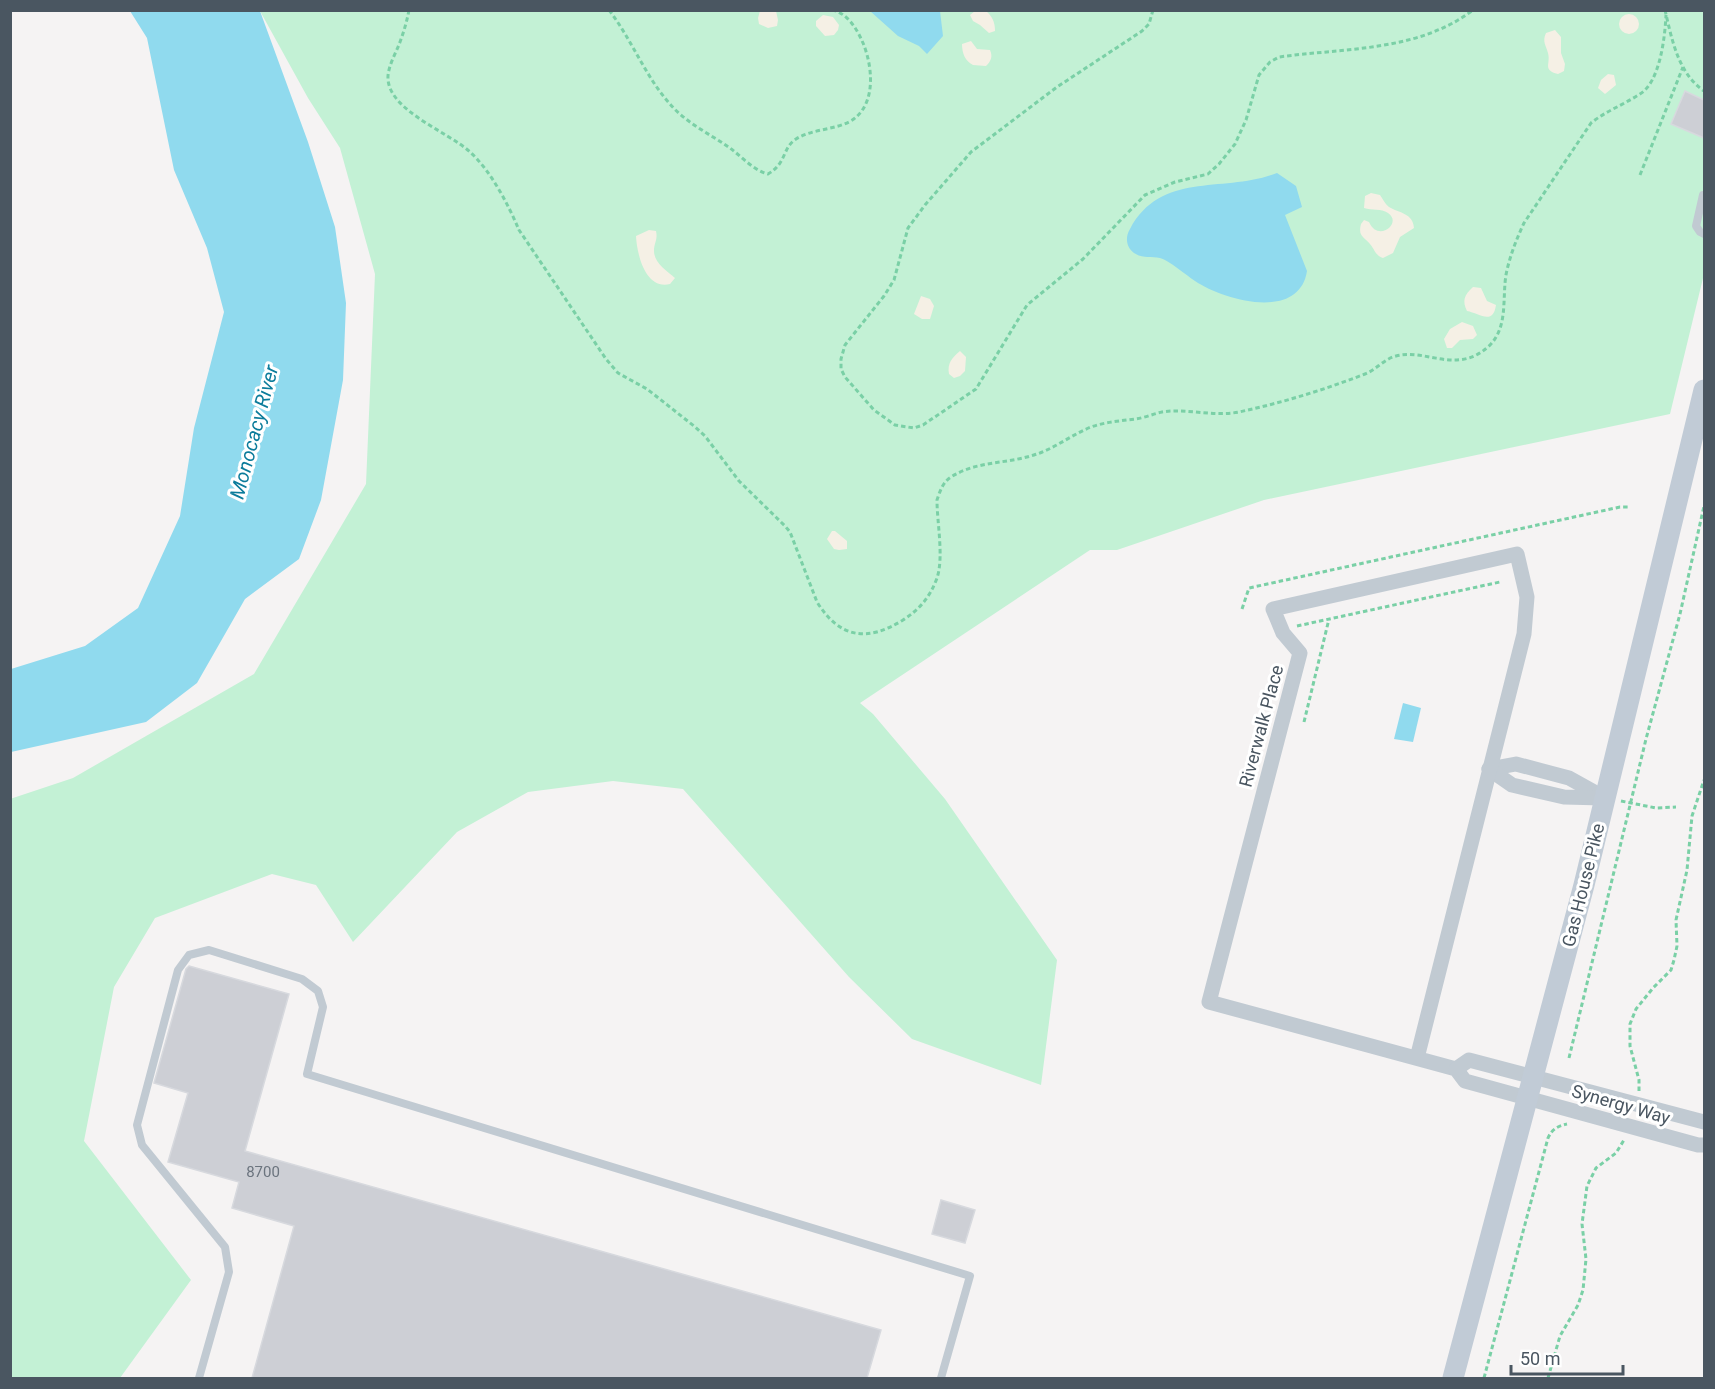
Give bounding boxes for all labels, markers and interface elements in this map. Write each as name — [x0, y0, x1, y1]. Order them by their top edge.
water label: Monocacy River — [225, 361, 284, 502]
street label: Riverwalk Place — [1235, 663, 1287, 789]
street label: Gas House Pike — [1558, 821, 1608, 949]
street label: Synergy Way — [1569, 1080, 1673, 1128]
house number: 8700 — [246, 1163, 280, 1181]
scale bar — [1511, 1338, 1624, 1376]
text: 50 m — [1520, 1348, 1560, 1369]

